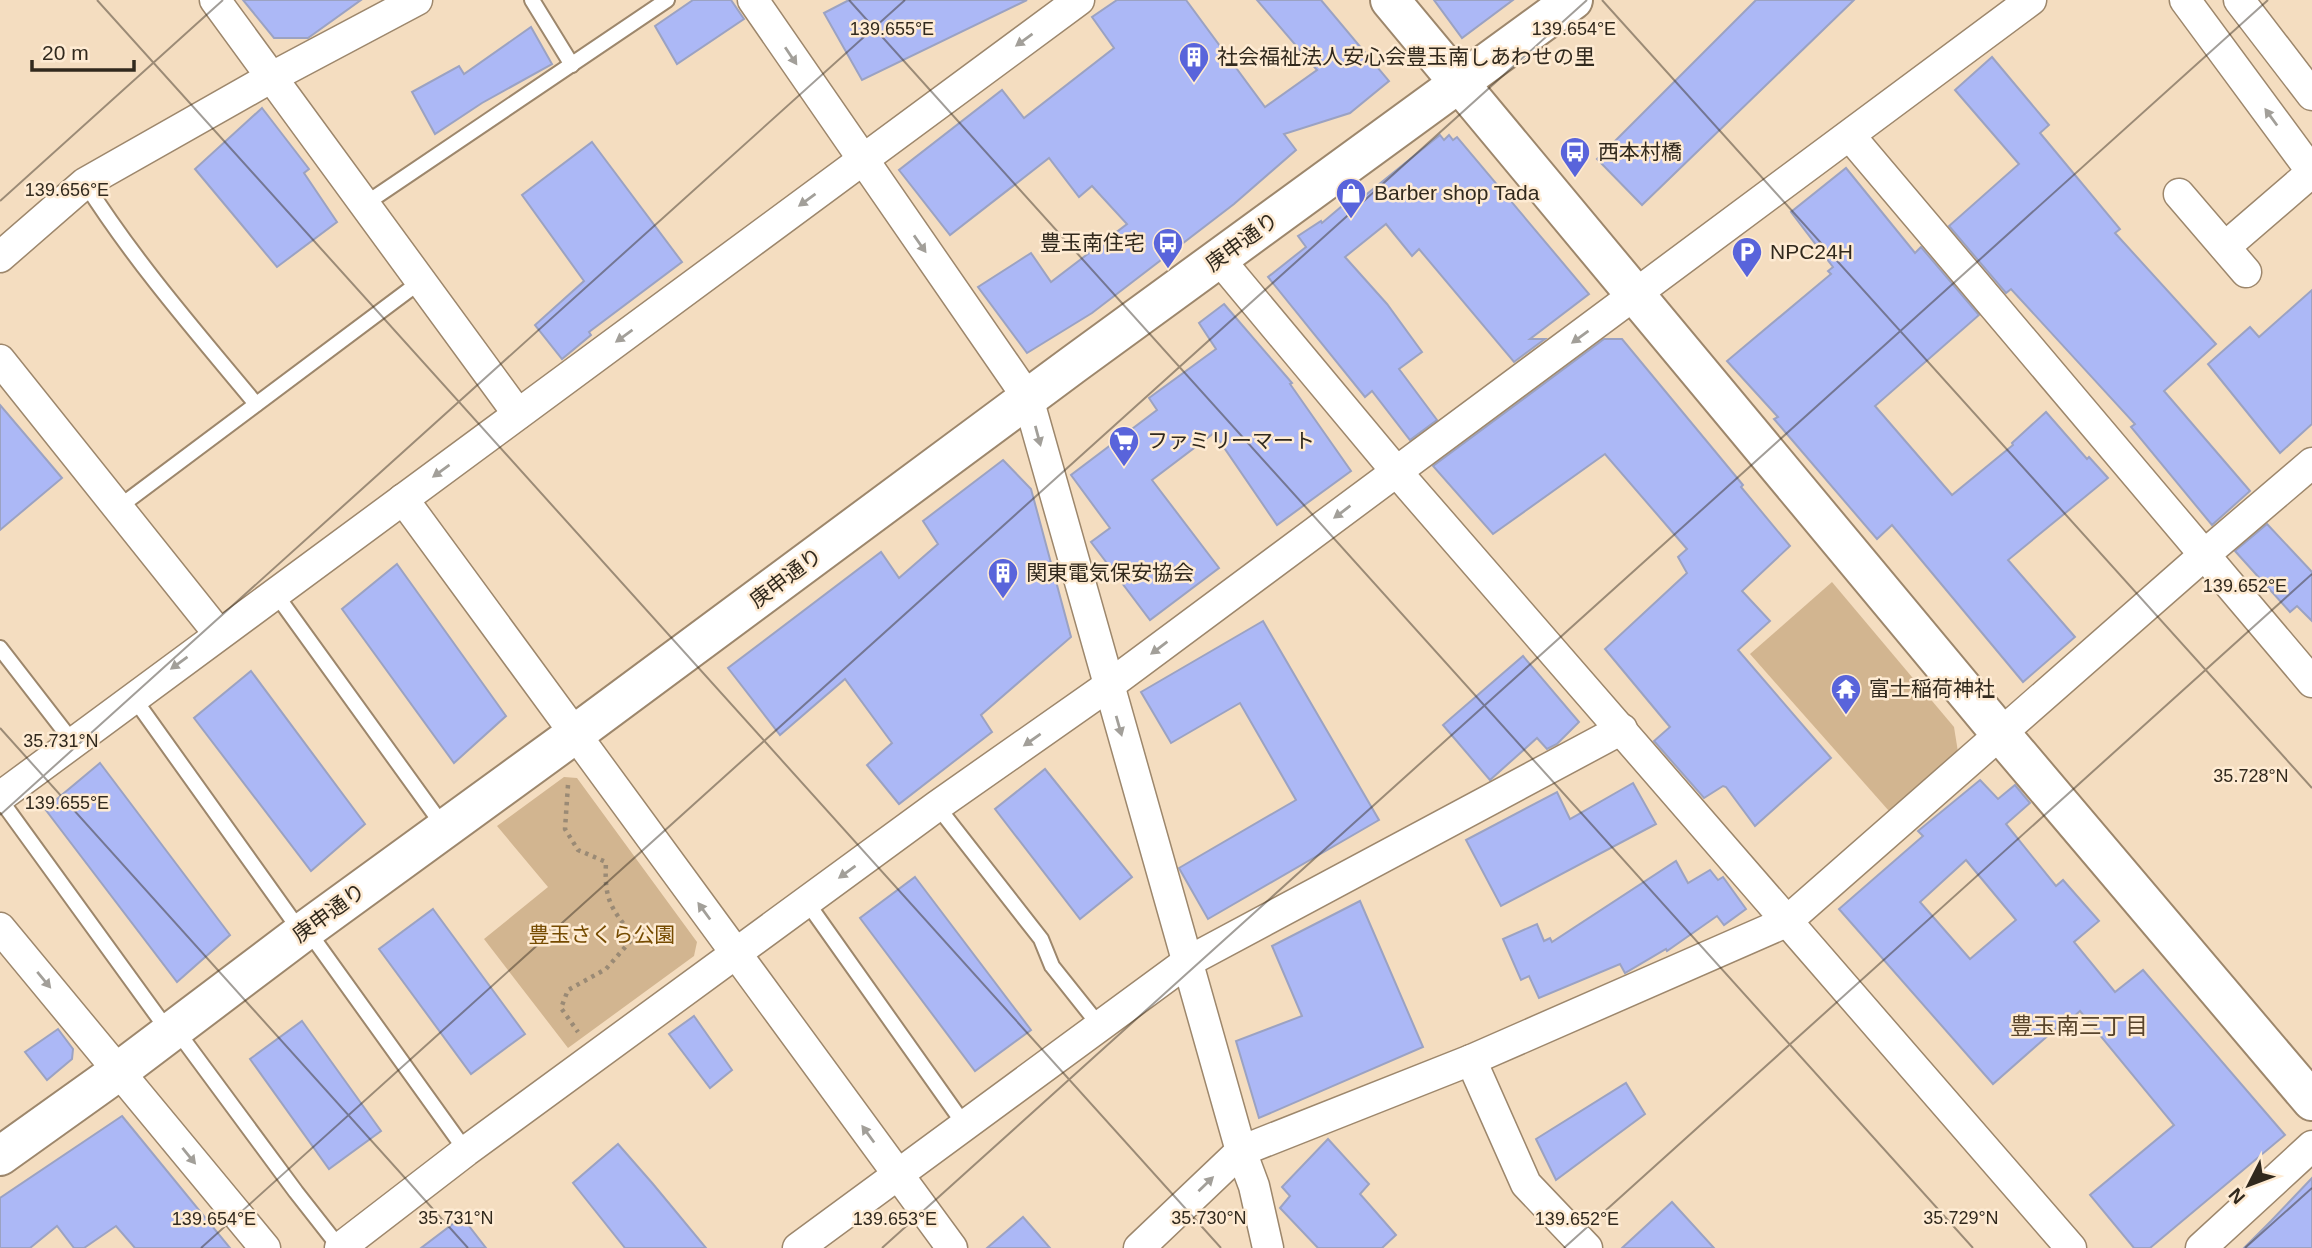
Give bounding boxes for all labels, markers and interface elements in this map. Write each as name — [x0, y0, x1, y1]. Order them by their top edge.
text: 139.655°E — [850, 19, 934, 39]
text: 139.654°E — [1532, 19, 1616, 39]
scale bar — [32, 28, 133, 72]
one-way arrow — [1015, 33, 1033, 47]
building icon: 社会福祉法人安心会豊玉南しあわせの里 — [1177, 40, 1211, 84]
text: 20 m — [42, 41, 89, 64]
place label: 社会福祉法人安心会豊玉南しあわせの里 — [1217, 45, 1595, 68]
one-way arrow — [784, 47, 797, 66]
one-way arrow — [2265, 108, 2279, 126]
bus stop icon: 西本村橋 — [1558, 135, 1592, 179]
place label: 西本村橋 — [1598, 140, 1682, 163]
shop icon: Barber shop Tada — [1334, 176, 1368, 220]
text: 139.656°E — [25, 180, 109, 200]
place label: Barber shop Tada — [1374, 181, 1540, 204]
one-way arrow — [798, 193, 816, 207]
street label: 庚申通り — [1201, 208, 1282, 276]
bus stop icon: 豊玉南住宅 — [1151, 226, 1185, 270]
place label: 豊玉南住宅 — [1040, 231, 1145, 254]
one-way arrow — [913, 235, 927, 253]
parking icon: NPC24H — [1730, 235, 1764, 279]
place label: NPC24H — [1770, 240, 1853, 263]
one-way arrow — [615, 328, 633, 342]
one-way arrow — [1571, 329, 1589, 343]
supermarket icon: ファミリーマート — [1107, 424, 1141, 468]
one-way arrow — [1034, 426, 1044, 447]
place label: ファミリーマート — [1147, 429, 1315, 452]
one-way arrow — [432, 464, 450, 478]
one-way arrow — [1333, 504, 1351, 519]
street label: 庚申通り — [745, 543, 826, 612]
building icon: 関東電気保安協会 — [986, 556, 1020, 600]
place label: 関東電気保安協会 — [1026, 561, 1194, 584]
text: 139.652°E — [2203, 576, 2287, 596]
one-way arrow — [1150, 641, 1168, 655]
one-way arrow — [170, 656, 188, 671]
temple icon: 富士稲荷神社 — [1829, 672, 1863, 716]
place label: 富士稲荷神社 — [1869, 677, 1995, 700]
one-way arrow — [1115, 716, 1125, 737]
text: 35.731°N — [23, 731, 99, 751]
one-way arrow — [1023, 733, 1041, 747]
text: 35.728°N — [2213, 766, 2289, 786]
text: 139.655°E — [25, 793, 109, 813]
one-way arrow — [838, 865, 856, 879]
street label: 庚申通り — [288, 879, 369, 947]
one-way arrow — [697, 902, 711, 920]
park label: 豊玉さくら公園 — [529, 923, 676, 946]
one-way arrow — [36, 972, 51, 989]
district label: 豊玉南三丁目 — [2010, 1013, 2148, 1039]
one-way arrow — [861, 1125, 875, 1143]
one-way arrow — [181, 1147, 196, 1164]
north arrow — [2214, 1150, 2284, 1220]
one-way arrow — [1197, 1176, 1214, 1192]
text: N — [2224, 1184, 2249, 1208]
text: 35.731°N — [418, 1208, 494, 1228]
text: 35.730°N — [1171, 1208, 1247, 1228]
text: 35.729°N — [1923, 1208, 1999, 1228]
text: 139.654°E — [172, 1209, 256, 1229]
text: 139.653°E — [853, 1209, 937, 1229]
text: 139.652°E — [1535, 1209, 1619, 1229]

